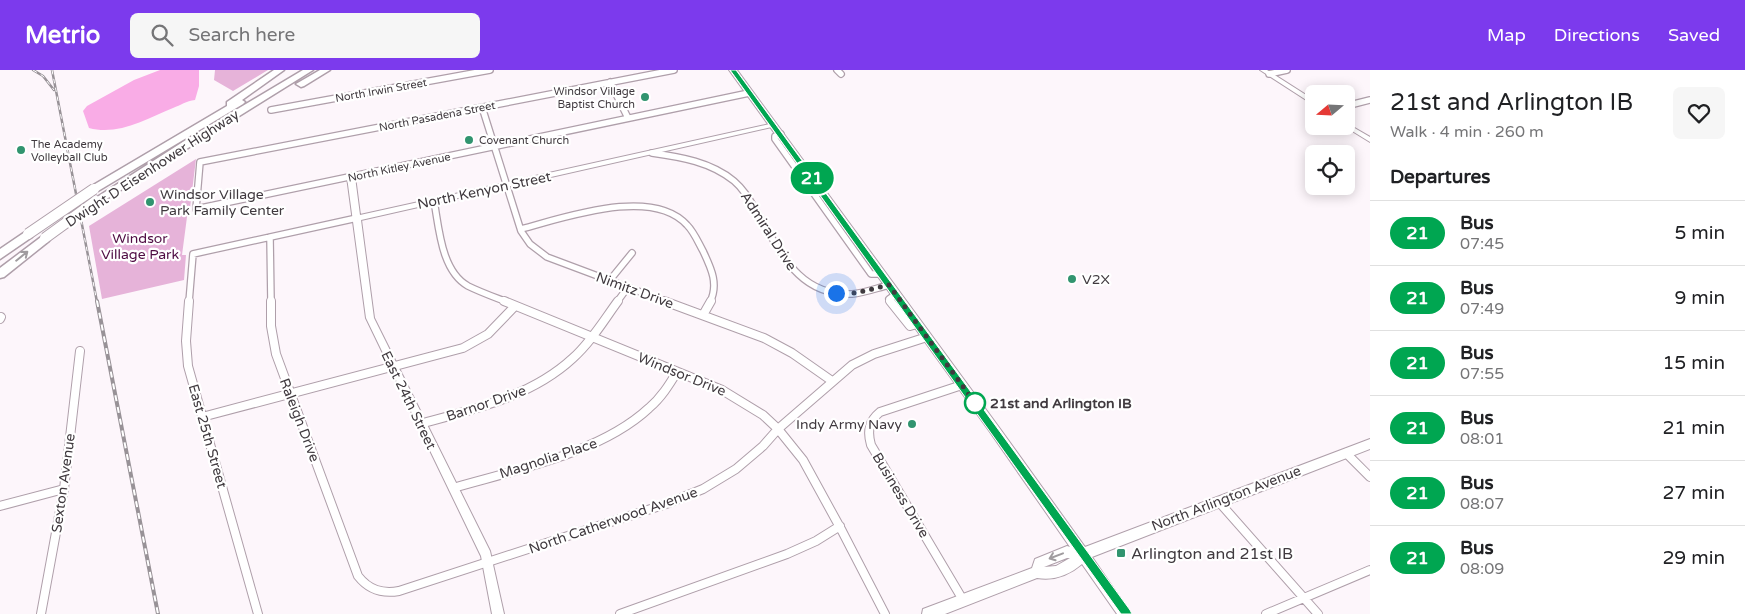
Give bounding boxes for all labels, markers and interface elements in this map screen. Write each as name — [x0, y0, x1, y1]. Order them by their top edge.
search box — [130, 13, 480, 58]
text: Metrio — [25, 21, 100, 50]
icon: search — [148, 21, 176, 49]
text: Search here — [188, 24, 295, 46]
text: Map — [1487, 24, 1526, 46]
text: Directions — [1554, 24, 1640, 46]
text: Saved — [1668, 24, 1720, 46]
street label: North Irwin Street — [334, 76, 428, 105]
place label: Windsor Village Baptist Church — [553, 85, 635, 111]
north arrow — [1305, 85, 1355, 135]
map controls — [1305, 85, 1355, 195]
button: heart — [1673, 87, 1725, 139]
text: 21st and Arlington IB — [1390, 88, 1633, 117]
marker: Windsor Village Baptist Church — [639, 91, 651, 103]
street label: North Pasadena Street — [378, 99, 496, 134]
street label: Dwight D Eisenhower Highway — [62, 106, 243, 231]
text: Walk · 4 min · 260 m — [1390, 122, 1544, 142]
marker: Covenant Church — [463, 134, 475, 146]
place label: Covenant Church — [479, 134, 569, 147]
place label: The Academy Volleyball Club — [31, 138, 108, 164]
marker: The Academy Volleyball Club — [15, 144, 27, 156]
button: locate — [1305, 145, 1355, 195]
street label: North Kitley Avenue — [347, 150, 452, 185]
line badge: 21 — [790, 162, 834, 194]
text: Departures — [1390, 166, 1490, 188]
text: 21 — [801, 167, 823, 189]
street label: North Kenyon Street — [416, 168, 553, 213]
place label: Windsor Village Park Family Center — [160, 186, 285, 219]
street label: Admiral Drive — [737, 189, 800, 274]
marker: Windsor Village Park Family Center — [144, 196, 156, 208]
text: Bus — [1460, 212, 1494, 234]
text: 21 — [1406, 222, 1429, 244]
text: 5 min — [1674, 222, 1725, 244]
park label: Windsor Village Park — [101, 230, 179, 263]
text: 07:45 — [1460, 234, 1504, 254]
one-way arrow — [15, 250, 28, 261]
street label: Nimitz Drive — [594, 269, 676, 312]
place label: V2X — [1082, 271, 1110, 288]
marker: V2X — [1066, 273, 1078, 285]
text: Bus — [1460, 277, 1494, 299]
your location — [824, 281, 849, 306]
text: 21 — [1406, 287, 1429, 309]
text: 9 min — [1674, 287, 1725, 309]
text: 07:49 — [1460, 299, 1504, 319]
text: Bus — [1460, 342, 1494, 364]
street label: East 24th Street — [377, 348, 440, 453]
street label: Windsor Drive — [635, 349, 728, 400]
text: 21 — [1406, 352, 1429, 374]
text: 15 min — [1662, 352, 1725, 374]
text: 07:55 — [1460, 364, 1504, 384]
street label: Raleigh Drive — [276, 376, 323, 464]
street label: East 25th Street — [185, 382, 231, 491]
street label: Barnor Drive — [444, 382, 528, 425]
marker: 21st and Arlington IB — [964, 392, 986, 414]
place label: 21st and Arlington IB — [990, 395, 1132, 412]
text: Bus — [1460, 407, 1494, 429]
place label: Indy Army Navy — [796, 416, 902, 433]
text: 21 — [1406, 417, 1429, 439]
text: 21 min — [1662, 417, 1725, 439]
marker: Indy Army Navy — [906, 418, 918, 430]
text: 08:01 — [1460, 429, 1504, 449]
street label: Sexton Avenue — [48, 432, 79, 534]
street label: Magnolia Place — [497, 435, 599, 482]
street label: Business Drive — [868, 450, 933, 541]
street label: North Arlington Avenue — [1149, 462, 1303, 535]
text: Bus — [1460, 472, 1494, 494]
text: 21 — [1406, 482, 1429, 504]
text: 27 min — [1662, 482, 1725, 504]
street label: North Catherwood Avenue — [526, 483, 700, 557]
text: 08:07 — [1460, 494, 1504, 514]
text: Bus — [1460, 537, 1494, 559]
place label: Arlington and 21st IB — [1131, 544, 1293, 564]
marker: Arlington and 21st IB — [1115, 547, 1127, 559]
text: 21 — [1406, 547, 1429, 569]
text: 29 min — [1662, 547, 1725, 569]
one-way arrow — [1049, 552, 1065, 561]
text: 08:09 — [1460, 559, 1504, 579]

